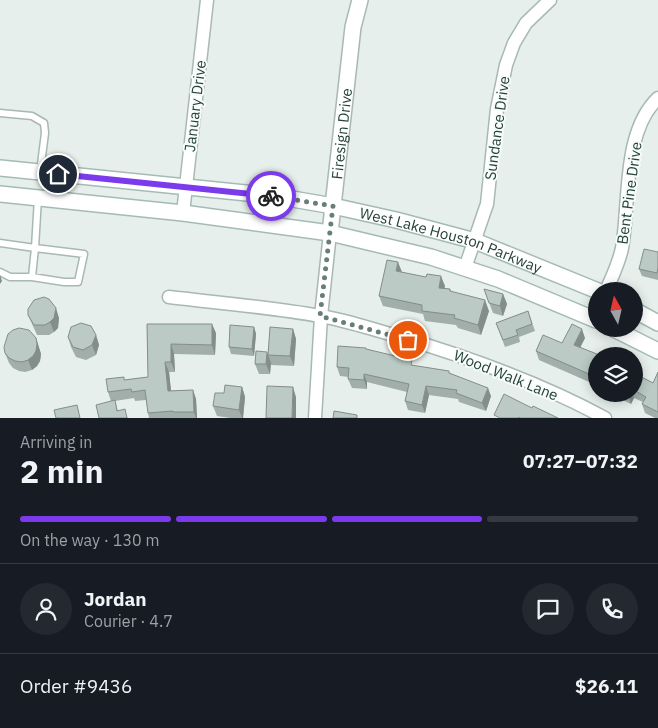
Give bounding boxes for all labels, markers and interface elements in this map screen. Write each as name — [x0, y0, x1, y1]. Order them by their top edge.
street label: January Drive — [180, 59, 210, 153]
street label: Sundance Drive — [480, 75, 514, 181]
street label: Firesign Drive — [327, 87, 356, 180]
street label: Bent Pine Drive — [612, 141, 646, 245]
pin — [37, 153, 79, 195]
icon: home — [44, 160, 72, 188]
courier — [246, 171, 296, 221]
icon: bike — [257, 182, 285, 210]
street label: West Lake Houston Parkway — [358, 203, 545, 277]
north arrow — [588, 282, 642, 338]
map controls — [588, 282, 643, 402]
pin — [387, 319, 429, 361]
icon: bag — [394, 326, 422, 354]
street label: Wood Walk Lane — [451, 345, 561, 405]
button: layers — [588, 347, 643, 402]
text: Arriving in — [20, 432, 92, 452]
text: 07:27–07:32 — [523, 449, 638, 473]
text: 2 min — [20, 450, 104, 492]
text: On the way · 130 m — [20, 530, 159, 550]
button: person — [20, 583, 72, 635]
button: chat — [522, 583, 574, 635]
button: phone — [586, 583, 638, 635]
text: Jordan — [84, 587, 147, 611]
text: Courier · 4.7 — [84, 611, 173, 631]
text: Order #9436 — [20, 674, 132, 698]
text: $26.11 — [575, 674, 638, 698]

